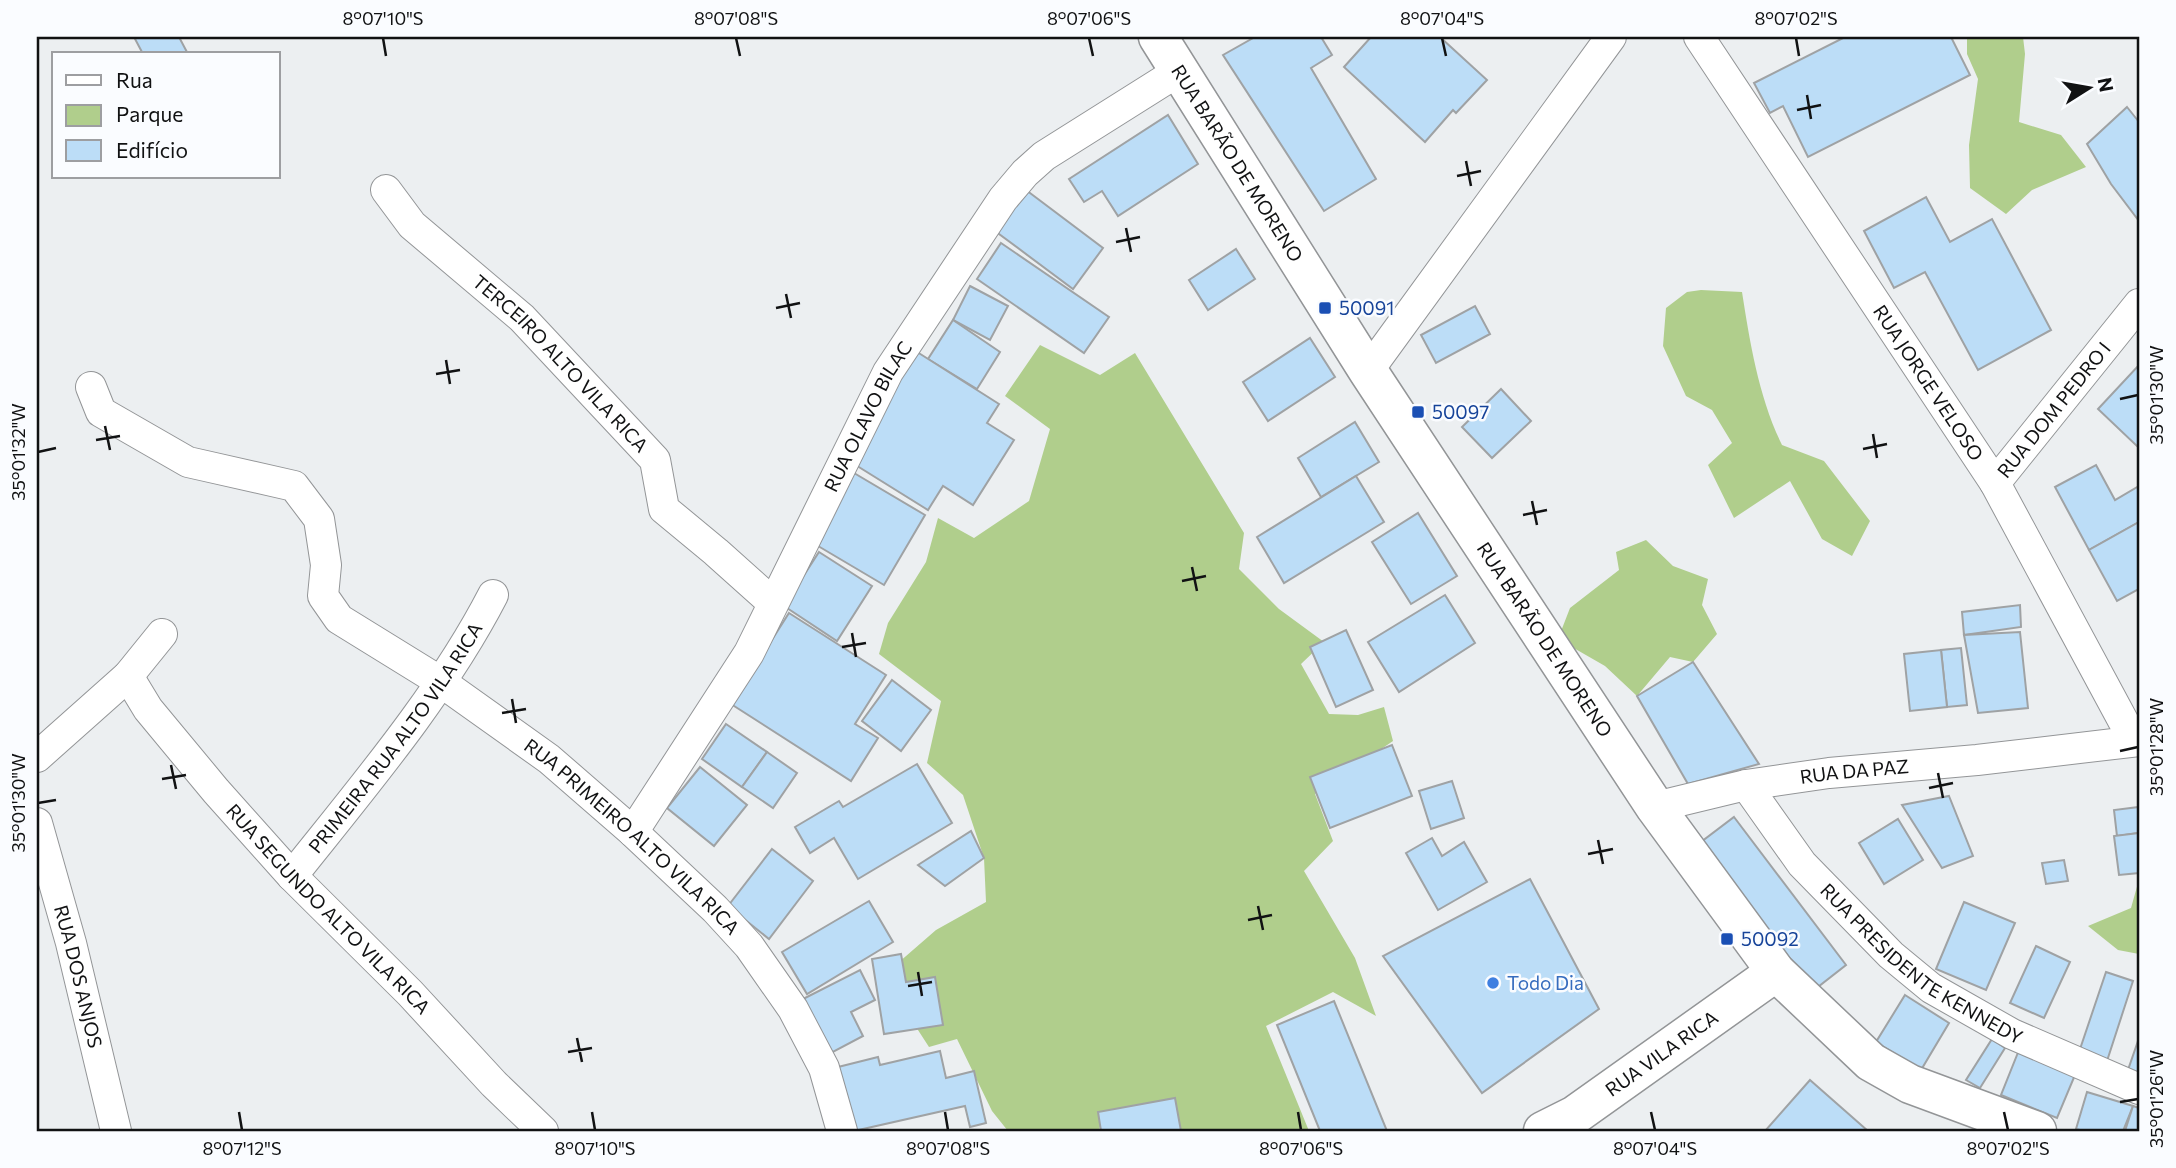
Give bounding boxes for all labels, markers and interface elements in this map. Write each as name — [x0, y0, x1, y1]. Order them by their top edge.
text: 8°07'10"S — [343, 7, 423, 29]
text: 8°07'08"S — [694, 7, 778, 29]
text: 8°07'06"S — [1047, 7, 1131, 29]
text: 8°07'04"S — [1400, 7, 1484, 29]
text: 8°07'02"S — [1754, 7, 1838, 29]
legend — [52, 52, 280, 178]
north arrow — [2054, 52, 2124, 122]
street label: RUA BARÃO DE MORENO — [1167, 60, 1308, 266]
text: Rua — [116, 67, 153, 92]
text: N — [2094, 75, 2119, 94]
text: Parque — [116, 101, 183, 126]
text: Edifício — [116, 137, 188, 162]
street label: TERCEIRO ALTO VILA RICA — [468, 270, 653, 457]
place label: 50091 — [1339, 296, 1394, 319]
marker: 50091 — [1317, 300, 1333, 316]
street label: RUA JORGE VELOSO — [1869, 300, 1989, 465]
street label: RUA OLAVO BILAC — [819, 337, 916, 495]
street label: RUA DOM PEDRO I — [1992, 337, 2115, 482]
text: 35°01'30"W — [2145, 345, 2167, 445]
place label: 50097 — [1432, 400, 1489, 423]
text: 35°01'32"W — [7, 403, 29, 501]
marker: 50097 — [1410, 404, 1426, 420]
street label: RUA BARÃO DE MORENO — [1473, 538, 1618, 741]
street label: PRIMEIRA RUA ALTO VILA RICA — [303, 618, 487, 857]
text: 35°01'28"W — [2145, 698, 2167, 796]
street label: RUA PRIMEIRO ALTO VILA RICA — [520, 733, 745, 939]
text: 35°01'30"W — [7, 753, 29, 853]
street label: RUA DA PAZ — [1798, 754, 1910, 788]
street label: RUA SEGUNDO ALTO VILA RICA — [222, 799, 435, 1018]
street label: RUA PRESIDENTE KENNEDY — [1816, 878, 2026, 1048]
street label: RUA DOS ANJOS — [50, 902, 108, 1050]
place label: 50092 — [1741, 927, 1799, 950]
marker: 50092 — [1719, 931, 1735, 947]
place label: Todo Dia — [1507, 971, 1584, 994]
marker: Todo Dia — [1485, 975, 1501, 991]
street label: RUA VILA RICA — [1601, 1005, 1722, 1101]
text: 35°01'26"W — [2145, 1050, 2167, 1148]
text: 8°07'12"S — [202, 1137, 282, 1159]
text: 8°07'10"S — [555, 1137, 635, 1159]
text: 8°07'08"S — [906, 1137, 990, 1159]
text: 8°07'06"S — [1259, 1137, 1343, 1159]
text: 8°07'04"S — [1613, 1137, 1697, 1159]
text: 8°07'02"S — [1966, 1137, 2050, 1159]

